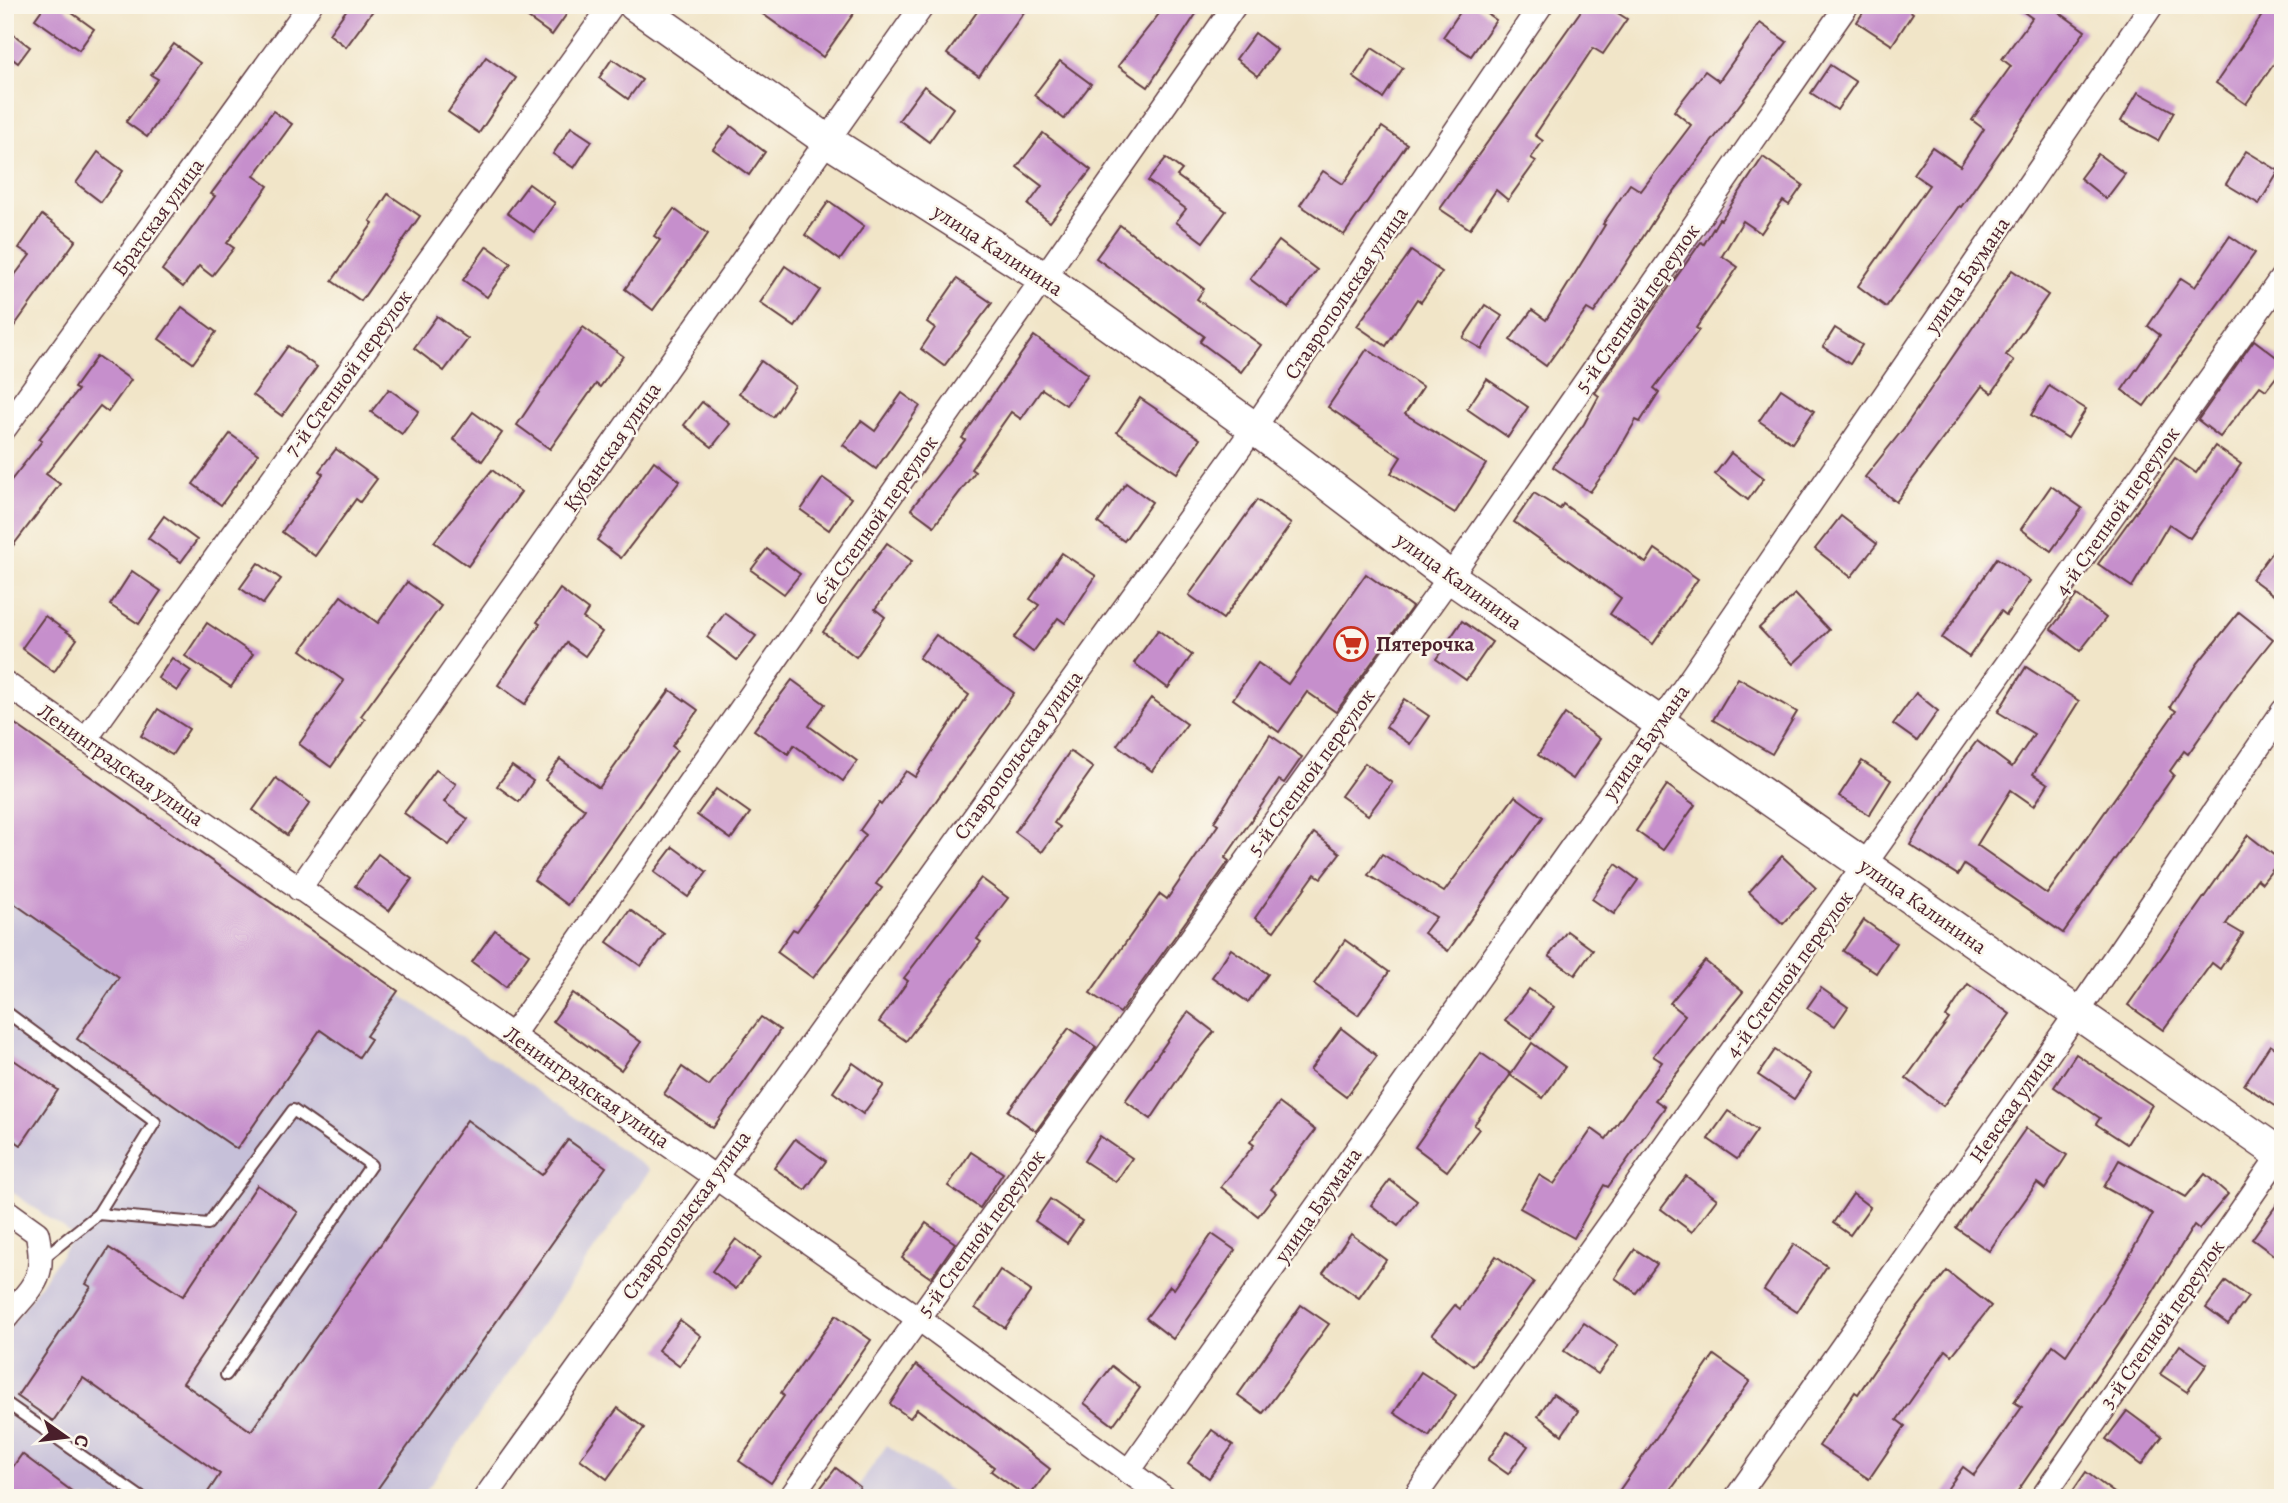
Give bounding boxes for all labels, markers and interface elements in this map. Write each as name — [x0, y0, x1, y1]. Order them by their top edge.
street label: Братская улица — [106, 152, 211, 282]
street label: улица Калинина — [927, 197, 1069, 303]
street label: Ставропольская улица — [1278, 201, 1415, 385]
street label: улица Баумана — [1917, 211, 2016, 340]
street label: 5-й Степной переулок — [1568, 218, 1706, 398]
street label: 7-й Степной переулок — [278, 284, 418, 462]
street label: Кубанская улица — [557, 376, 667, 517]
street label: 4-й Степной переулок — [2048, 421, 2186, 601]
street label: 6-й Степной переулок — [806, 430, 944, 610]
street label: улица Калинина — [1389, 525, 1528, 637]
supermarket icon: Пятерочка — [1332, 625, 1370, 663]
place label: Пятерочка — [1376, 630, 1475, 658]
street label: Ставропольская улица — [947, 664, 1089, 845]
street label: улица Баумана — [1595, 679, 1696, 806]
street label: 5-й Степной переулок — [1241, 683, 1381, 861]
street label: Ленинградская улица — [32, 697, 210, 833]
street label: улица Калинина — [1853, 851, 1993, 961]
street label: 4-й Степной переулок — [1719, 884, 1859, 1063]
street label: Ленинградская улица — [498, 1019, 676, 1155]
street label: Невская улица — [1963, 1044, 2062, 1168]
street label: Ставропольская улица — [615, 1124, 757, 1305]
street label: улица Баумана — [1267, 1142, 1368, 1269]
street label: 5-й Степной переулок — [911, 1144, 1051, 1322]
street label: 3-й Степной переулок — [2093, 1234, 2231, 1414]
north arrow — [32, 1402, 102, 1472]
text: С — [67, 1432, 96, 1450]

